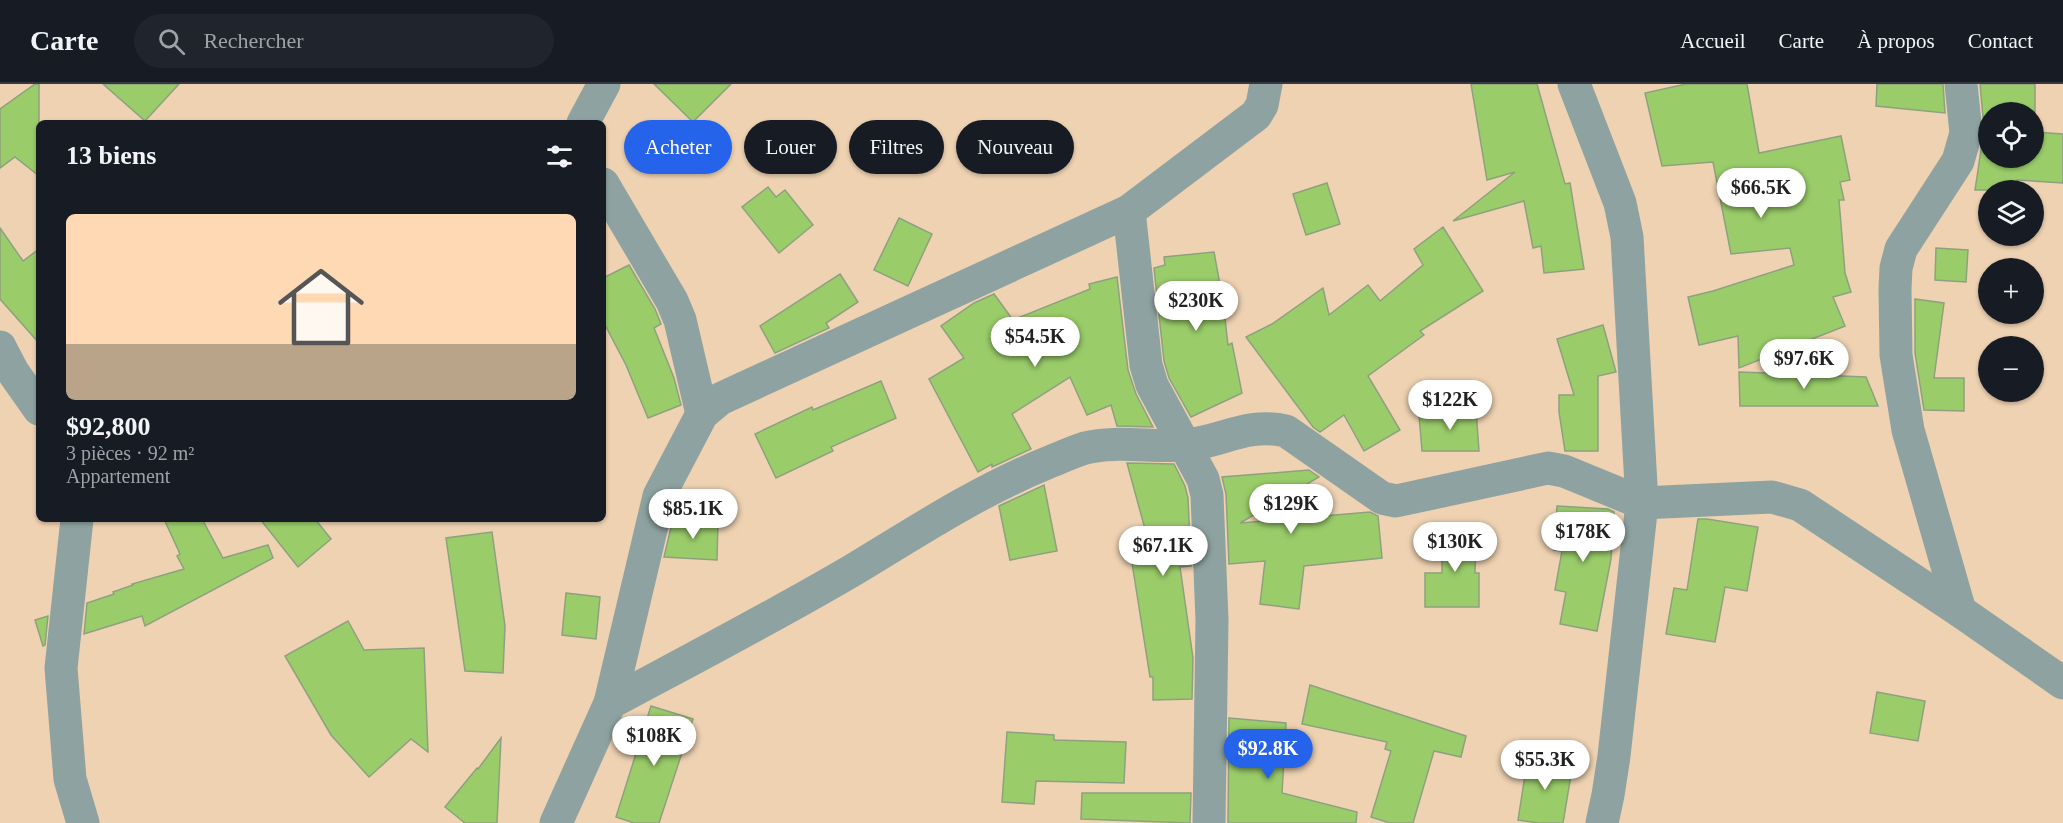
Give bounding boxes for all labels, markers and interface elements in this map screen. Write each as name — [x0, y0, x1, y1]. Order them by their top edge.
search box — [134, 14, 554, 68]
text: Carte — [30, 25, 98, 56]
icon: search — [155, 25, 188, 58]
text: Rechercher — [203, 28, 304, 53]
text: Accueil — [1680, 29, 1746, 53]
text: Carte — [1779, 29, 1824, 53]
text: À propos — [1857, 29, 1935, 53]
text: Contact — [1968, 29, 2033, 53]
map controls — [1978, 102, 2044, 402]
button: locate — [1978, 102, 2044, 168]
chip: Acheter — [624, 120, 732, 174]
chip: Louer — [744, 120, 837, 174]
chip: Filtres — [849, 120, 944, 174]
chip: Nouveau — [956, 120, 1074, 174]
icon: filters — [543, 140, 576, 173]
text: 13 biens — [66, 141, 156, 170]
pin: $66.5K — [1712, 168, 1810, 219]
text: $66.5K — [1731, 176, 1791, 198]
button: layers — [1978, 180, 2044, 246]
icon: home — [267, 253, 375, 361]
button: + — [1978, 258, 2044, 324]
pin: $230K — [1154, 281, 1238, 332]
text: $230K — [1168, 289, 1224, 311]
pin: $54.5K — [986, 317, 1084, 368]
text: $54.5K — [1005, 325, 1065, 347]
button: − — [1978, 336, 2044, 402]
pin: $97.6K — [1755, 339, 1853, 390]
text: $97.6K — [1774, 347, 1834, 369]
pin: $122K — [1408, 380, 1492, 431]
text: $122K — [1422, 388, 1478, 410]
text: $92,800 — [66, 412, 151, 441]
text: 3 pièces · 92 m² — [66, 442, 194, 464]
text: Appartement — [66, 465, 170, 487]
pin: $129K — [1249, 484, 1333, 535]
pin: $85.1K — [644, 489, 742, 540]
text: $129K — [1263, 492, 1319, 514]
text: $85.1K — [663, 497, 723, 519]
pin: $178K — [1541, 512, 1625, 563]
text: $178K — [1555, 520, 1611, 542]
pin: $130K — [1413, 522, 1497, 573]
pin: $67.1K — [1114, 526, 1212, 577]
text: $130K — [1427, 530, 1483, 552]
text: $67.1K — [1133, 534, 1193, 556]
pin: $108K — [612, 716, 696, 767]
text: $108K — [626, 724, 682, 746]
pin: $92.8K — [1219, 729, 1317, 780]
text: $92.8K — [1238, 737, 1298, 759]
pin: $55.3K — [1496, 740, 1594, 791]
text: $55.3K — [1515, 748, 1575, 770]

